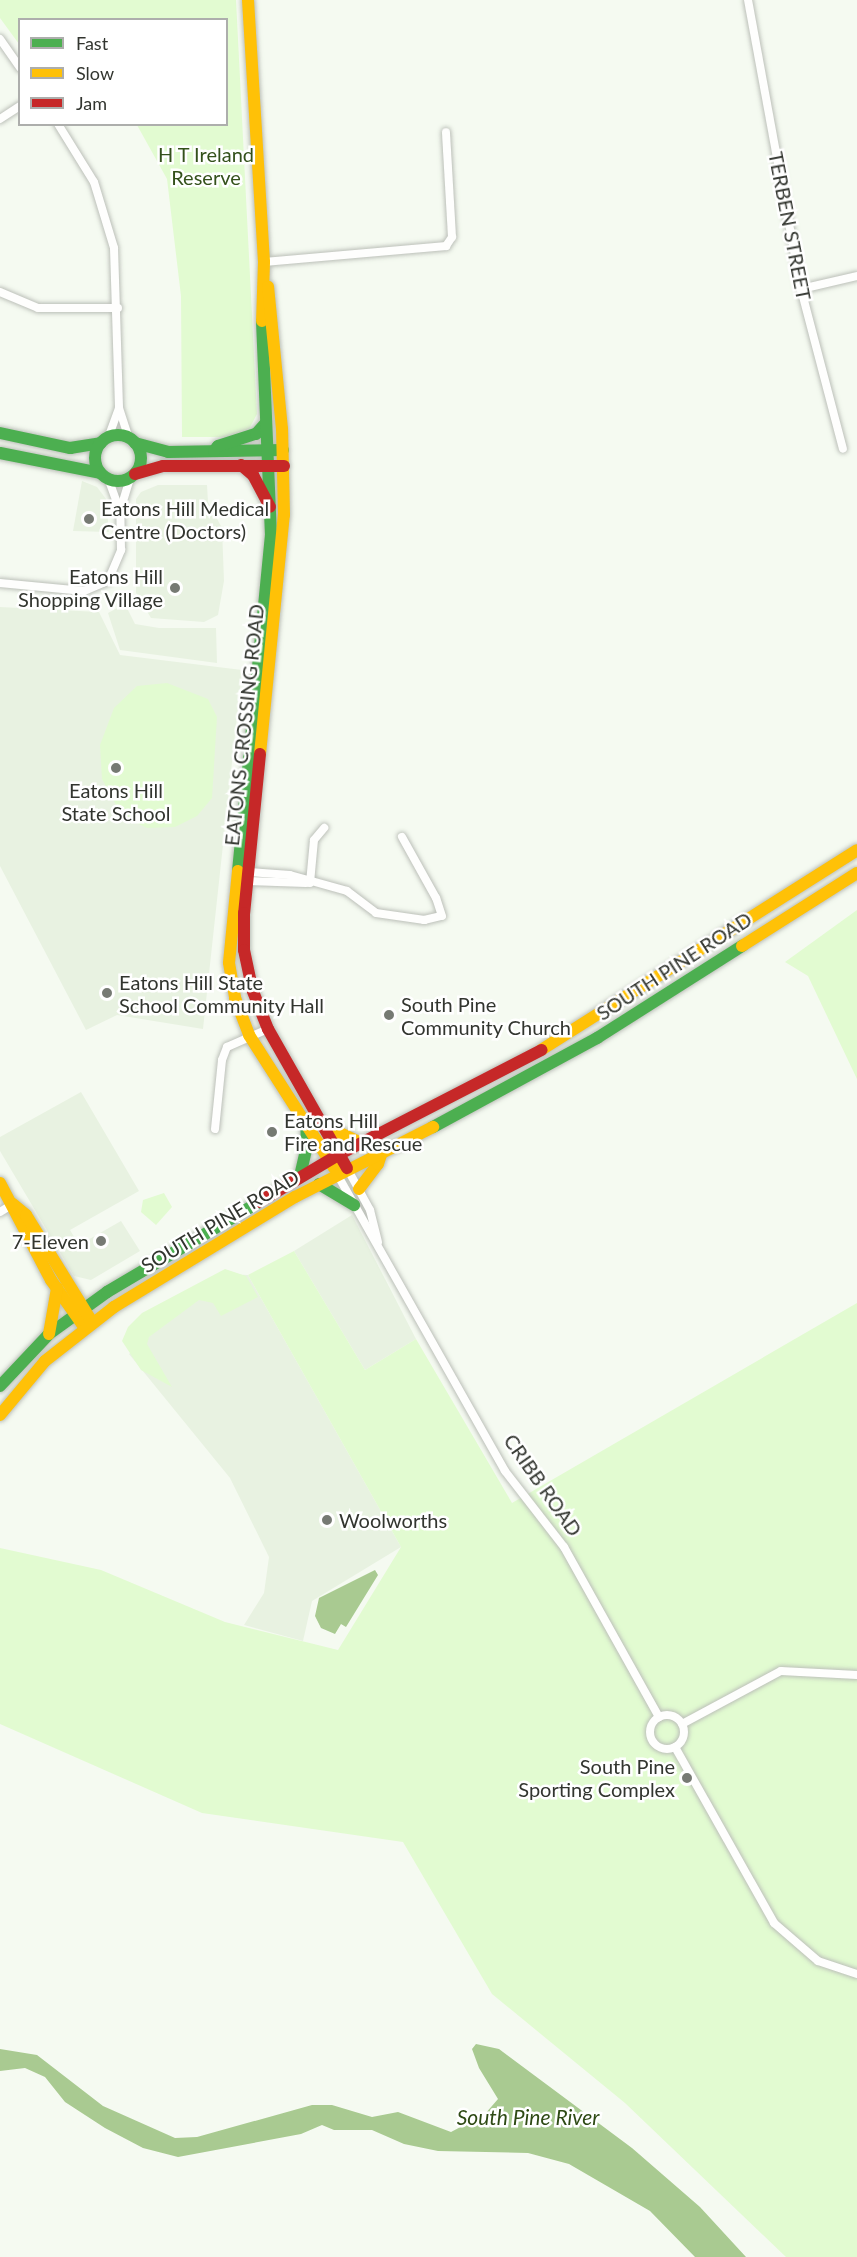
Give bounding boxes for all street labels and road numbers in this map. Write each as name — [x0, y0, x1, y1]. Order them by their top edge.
street label: TERBEN STREET — [764, 150, 816, 302]
street label: EATONS CROSSING ROAD — [219, 603, 269, 847]
street label: SOUTH PINE ROAD — [592, 907, 756, 1025]
street label: SOUTH PINE ROAD — [137, 1164, 303, 1278]
street label: CRIBB ROAD — [499, 1429, 587, 1541]

